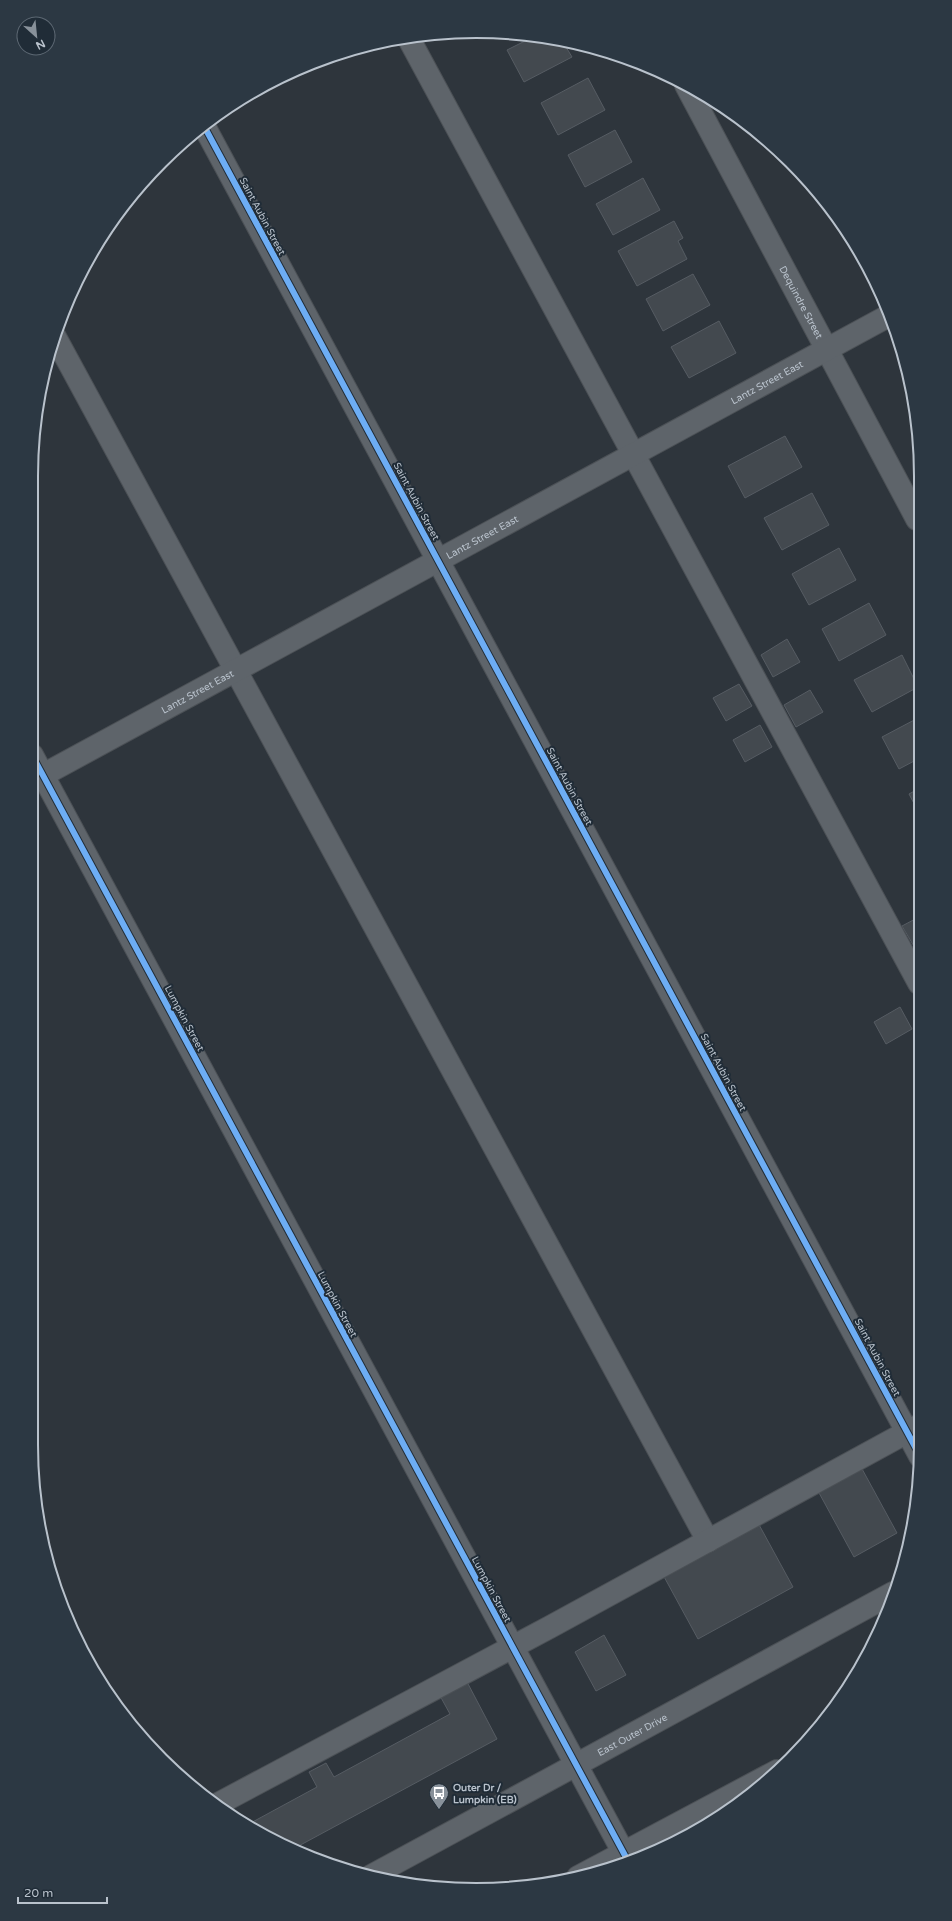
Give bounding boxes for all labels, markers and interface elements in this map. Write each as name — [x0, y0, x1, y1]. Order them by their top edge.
north arrow — [16, 16, 56, 56]
text: N — [33, 37, 47, 52]
street label: Saint Aubin Street — [237, 176, 288, 257]
street label: Dequindre Street — [776, 264, 825, 341]
street label: Lantz Street East — [729, 358, 806, 407]
street label: Saint Aubin Street — [391, 461, 442, 542]
street label: Lantz Street East — [444, 513, 521, 562]
street label: Lantz Street East — [159, 668, 236, 717]
street label: Saint Aubin Street — [544, 746, 595, 827]
street label: Lumpkin Street — [162, 984, 207, 1053]
street label: Saint Aubin Street — [698, 1032, 749, 1113]
street label: Lumpkin Street — [315, 1270, 360, 1339]
street label: Saint Aubin Street — [852, 1317, 903, 1398]
street label: Lumpkin Street — [469, 1555, 514, 1624]
street label: East Outer Drive — [596, 1711, 670, 1759]
bus stop icon: Outer Dr / Lumpkin (EB) — [428, 1782, 450, 1810]
place label: Outer Dr / Lumpkin (EB) — [453, 1782, 517, 1806]
scale bar — [18, 1879, 107, 1905]
text: 20 m — [24, 1886, 53, 1900]

